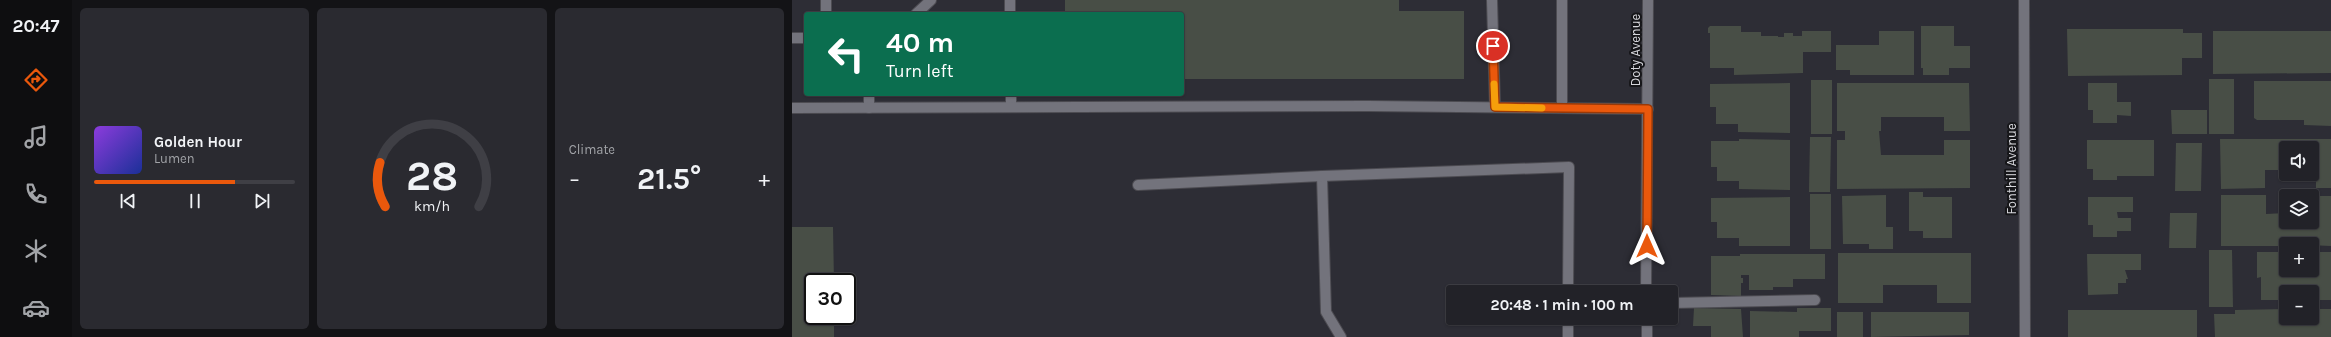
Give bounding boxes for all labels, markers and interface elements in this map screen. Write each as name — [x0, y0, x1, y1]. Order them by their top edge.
street label: Doty Avenue — [1628, 13, 1643, 86]
text: 20:47 — [13, 15, 59, 37]
text: 40 m — [886, 26, 954, 59]
icon: left — [820, 28, 872, 80]
pin — [1476, 29, 1510, 63]
icon: arrive — [1482, 35, 1504, 57]
text: Turn left — [886, 60, 954, 82]
icon: directions — [22, 66, 50, 94]
icon: music — [22, 123, 50, 151]
street label: Fonthill Avenue — [2004, 123, 2019, 215]
text: Golden Hour — [154, 133, 242, 151]
map controls — [2279, 141, 2319, 325]
button: sound — [2279, 141, 2319, 181]
text: Climate — [569, 142, 615, 157]
text: Lumen — [154, 151, 195, 166]
text: 28 — [406, 151, 458, 199]
text: 21.5° — [637, 161, 702, 197]
text: − — [569, 166, 580, 192]
text: + — [758, 166, 770, 192]
icon: phone — [22, 180, 50, 208]
button: layers — [2279, 189, 2319, 229]
icon: previous — [117, 190, 139, 212]
icon: pause — [184, 190, 206, 212]
icon: next — [251, 190, 273, 212]
text: km/h — [414, 197, 450, 214]
position arrow — [1626, 225, 1668, 267]
icon: climate — [22, 237, 50, 265]
button: + — [2279, 237, 2319, 277]
speed limit sign: 30 — [804, 273, 856, 325]
button: − — [2279, 285, 2319, 325]
icon: car — [22, 294, 50, 322]
text: 20:48 · 1 min · 100 m — [1491, 296, 1633, 314]

